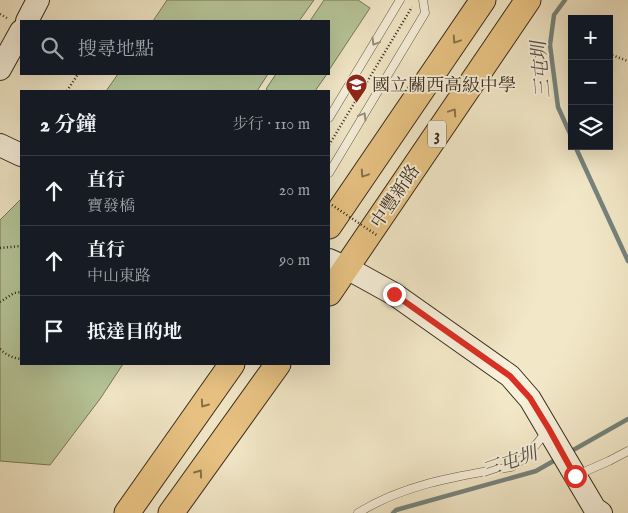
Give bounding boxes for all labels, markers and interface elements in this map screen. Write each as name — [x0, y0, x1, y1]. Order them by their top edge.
map controls — [568, 15, 613, 150]
button: + — [568, 15, 613, 60]
search box — [20, 20, 330, 75]
icon: search — [38, 34, 66, 62]
one-way arrow — [453, 34, 462, 44]
one-way arrow — [371, 36, 381, 45]
water label: 三屯圳 — [527, 37, 556, 99]
text: 搜尋地點 — [78, 38, 154, 62]
button: − — [568, 60, 613, 105]
school or university icon: 國立關西高級中學 — [344, 73, 368, 104]
place label: 國立關西高級中學 — [372, 75, 516, 98]
button: layers — [568, 105, 613, 150]
one-way arrow — [446, 108, 456, 117]
text: 2 分鐘 — [40, 112, 96, 139]
one-way arrow — [356, 113, 366, 122]
text: 步行 · 110 m — [232, 115, 310, 135]
road number: 3 — [428, 120, 446, 148]
street label: 中豐新路 — [367, 161, 426, 233]
text: 直行 — [87, 169, 125, 193]
one-way arrow — [361, 169, 370, 178]
icon: ahead — [40, 177, 68, 205]
text: 20 m — [279, 181, 310, 201]
text: 寶發橋 — [87, 197, 135, 217]
text: 直行 — [87, 239, 125, 263]
icon: ahead — [40, 247, 68, 275]
text: 90 m — [279, 251, 310, 271]
text: 中山東路 — [87, 267, 151, 287]
route end — [383, 283, 406, 306]
icon: arrive — [40, 317, 68, 345]
text: 抵達目的地 — [87, 321, 182, 345]
one-way arrow — [201, 398, 210, 407]
water label: 三屯圳 — [479, 441, 543, 484]
route start — [564, 465, 587, 488]
one-way arrow — [193, 469, 202, 479]

